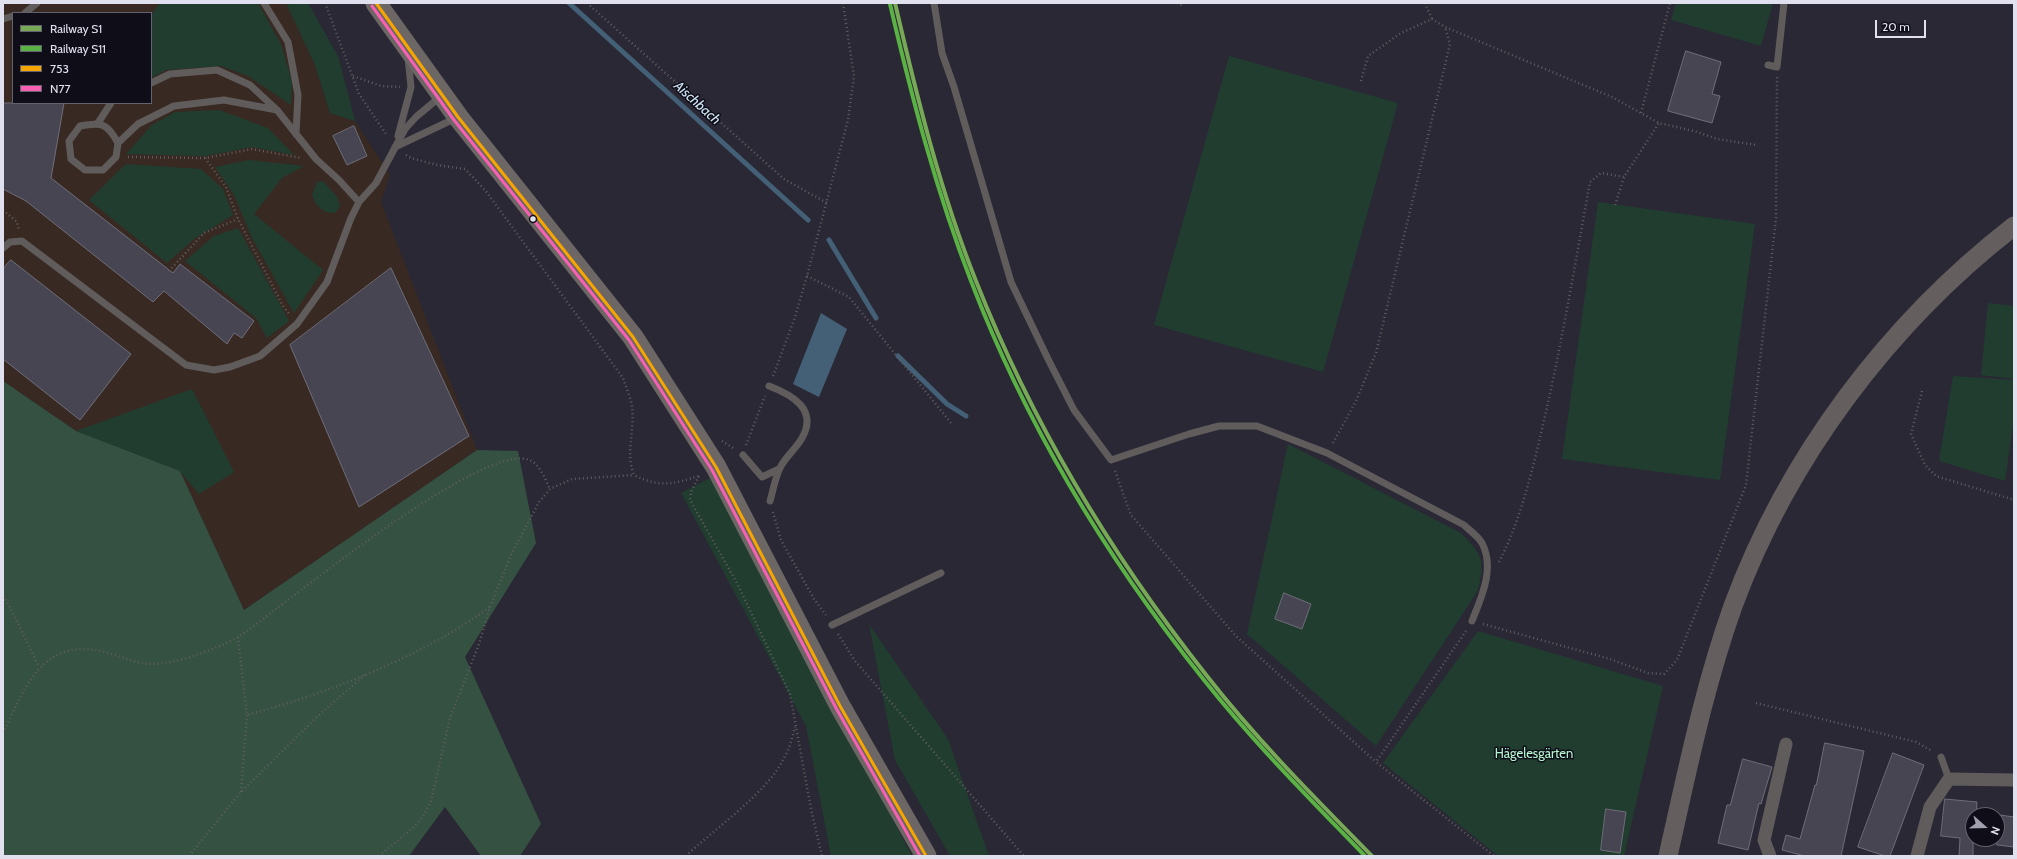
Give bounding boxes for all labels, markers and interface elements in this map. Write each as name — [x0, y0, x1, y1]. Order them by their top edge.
legend — [12, 12, 152, 104]
scale bar — [1877, 12, 1928, 38]
text: 20 m — [1882, 19, 1910, 34]
text: Railway S1 — [50, 21, 102, 36]
text: Railway S11 — [50, 41, 106, 56]
text: 753 — [50, 61, 69, 76]
water label: Aischbach — [670, 78, 724, 128]
text: N77 — [50, 81, 71, 96]
unlabelled marker — [528, 214, 538, 224]
park label: Hägelesgärten — [1495, 746, 1573, 762]
north arrow — [1965, 807, 2005, 847]
text: N — [1987, 825, 2003, 837]

